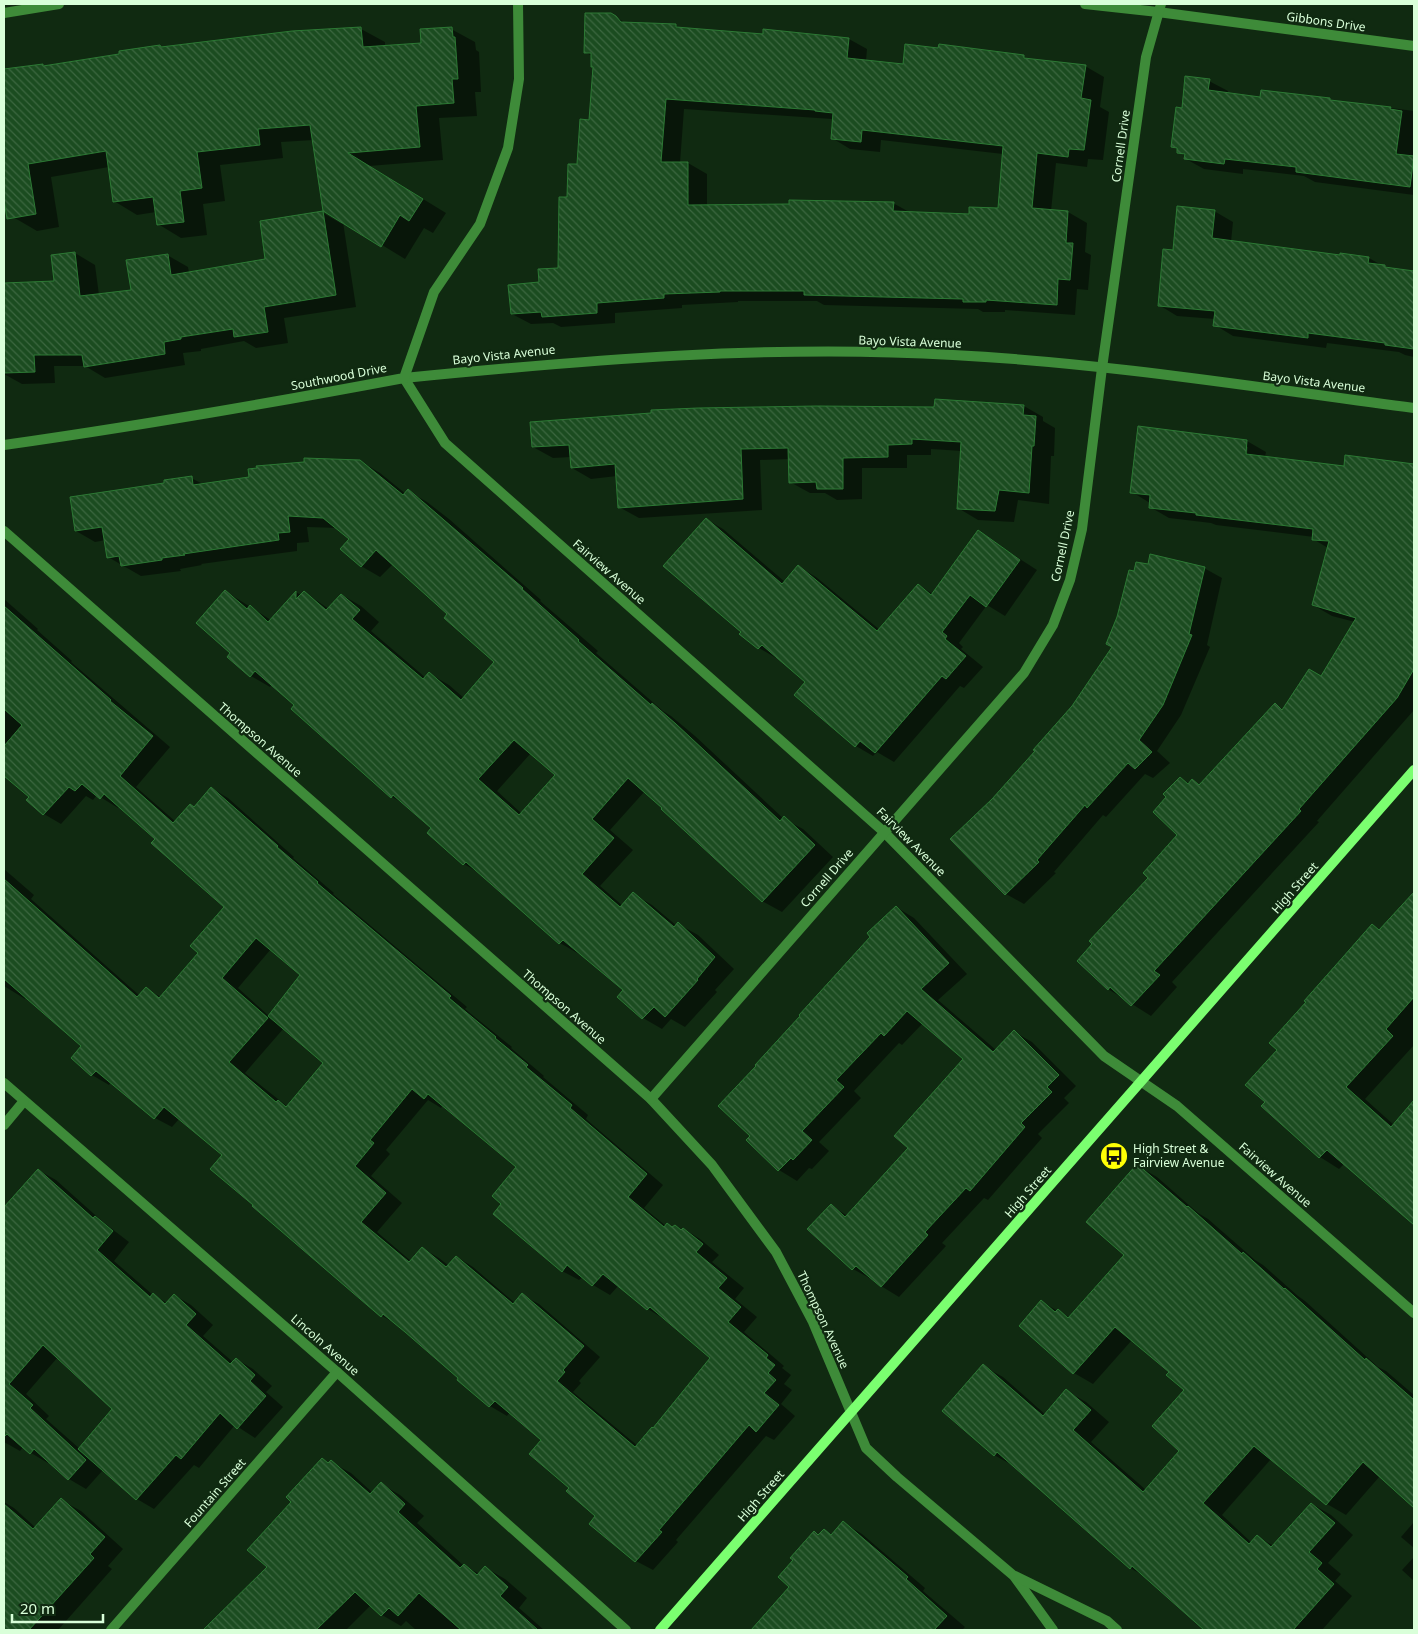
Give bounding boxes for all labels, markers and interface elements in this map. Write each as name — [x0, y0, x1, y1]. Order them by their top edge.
street label: Gibbons Drive — [1285, 8, 1367, 36]
street label: Cornell Drive — [1107, 108, 1134, 183]
street label: Bayo Vista Avenue — [858, 331, 962, 352]
street label: Bayo Vista Avenue — [452, 341, 556, 368]
street label: Southwood Drive — [290, 359, 388, 394]
street label: Bayo Vista Avenue — [1262, 367, 1367, 396]
street label: Cornell Drive — [1047, 508, 1078, 583]
street label: Fairview Avenue — [569, 535, 650, 608]
street label: Thompson Avenue — [215, 699, 306, 781]
street label: Fairview Avenue — [873, 803, 950, 880]
street label: Cornell Drive — [796, 844, 857, 911]
street label: High Street — [1267, 858, 1322, 917]
street label: Thompson Avenue — [519, 966, 610, 1048]
street label: Fairview Avenue — [1235, 1138, 1316, 1211]
place label: High Street & Fairview Avenue — [1133, 1140, 1225, 1171]
bus stop icon: High Street & Fairview Avenue — [1099, 1141, 1129, 1171]
street label: High Street — [1000, 1162, 1055, 1221]
street label: Thompson Avenue — [793, 1268, 854, 1371]
street label: Lincoln Avenue — [287, 1310, 363, 1379]
street label: Fountain Street — [180, 1454, 250, 1531]
street label: High Street — [733, 1466, 788, 1525]
scale bar — [12, 1592, 104, 1624]
text: 20 m — [20, 1598, 55, 1618]

